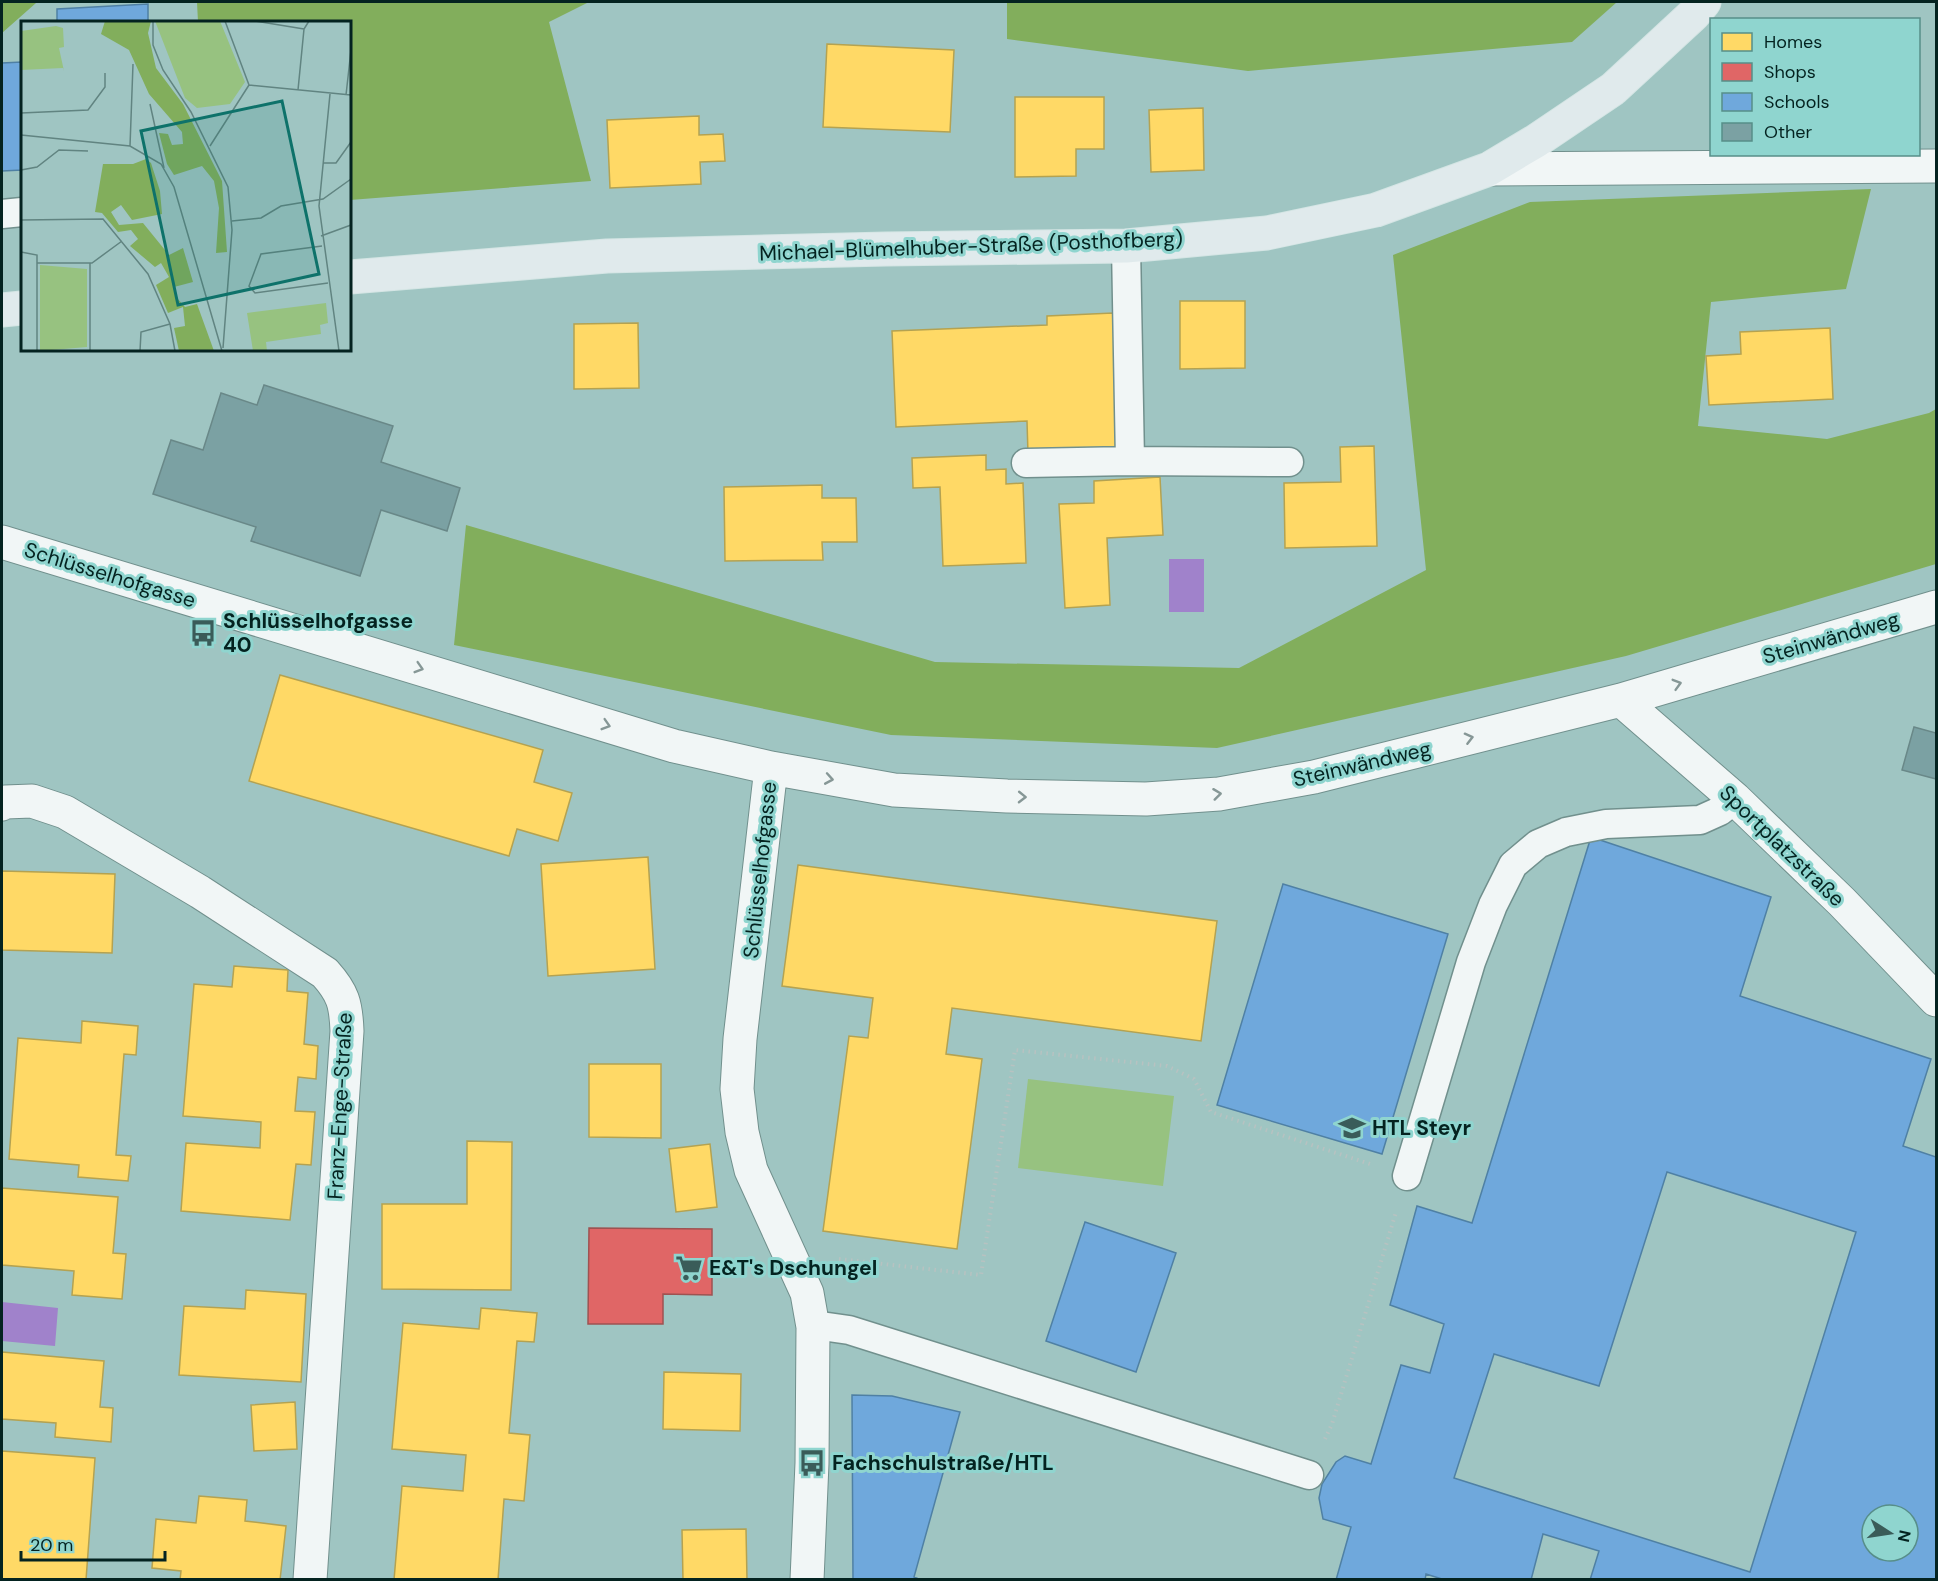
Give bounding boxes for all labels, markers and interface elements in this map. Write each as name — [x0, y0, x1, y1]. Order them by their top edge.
legend — [1710, 18, 1920, 156]
inset map — [21, 21, 351, 351]
text: Homes — [1764, 30, 1822, 54]
text: Shops — [1764, 60, 1816, 84]
text: Schools — [1764, 90, 1829, 114]
text: Other — [1764, 120, 1813, 144]
street label: Michael-Blümelhuber-Straße (Posthofberg) — [759, 225, 1183, 267]
street label: Schlüsselhofgasse — [21, 536, 199, 614]
street label: Steinwändweg — [1760, 605, 1903, 671]
place label: Schlüsselhofgasse 40 — [223, 607, 413, 659]
bus stop icon: Schlüsselhofgasse 40 — [188, 618, 218, 648]
one-way arrow — [414, 661, 424, 673]
one-way arrow — [1672, 678, 1682, 691]
one-way arrow — [600, 718, 611, 730]
one-way arrow — [1463, 733, 1474, 745]
street label: Steinwändweg — [1290, 734, 1434, 793]
one-way arrow — [824, 772, 833, 784]
street label: Sportplatzstraße — [1713, 779, 1851, 913]
street label: Schlüsselhofgasse — [737, 780, 783, 960]
one-way arrow — [1213, 788, 1222, 801]
one-way arrow — [1018, 790, 1027, 803]
street label: Franz-Enge-Straße — [321, 1012, 359, 1200]
school or university icon: HTL Steyr — [1337, 1113, 1367, 1143]
place label: HTL Steyr — [1372, 1114, 1471, 1142]
supermarket icon: E&T's Dschungel — [674, 1253, 704, 1283]
place label: E&T's Dschungel — [709, 1254, 877, 1282]
bus stop icon: Fachschulstraße/HTL — [797, 1448, 827, 1478]
place label: Fachschulstraße/HTL — [832, 1449, 1054, 1477]
north arrow — [1860, 1503, 1920, 1563]
scale bar — [21, 1524, 165, 1562]
text: N — [1893, 1528, 1916, 1544]
text: 20 m — [30, 1533, 73, 1557]

